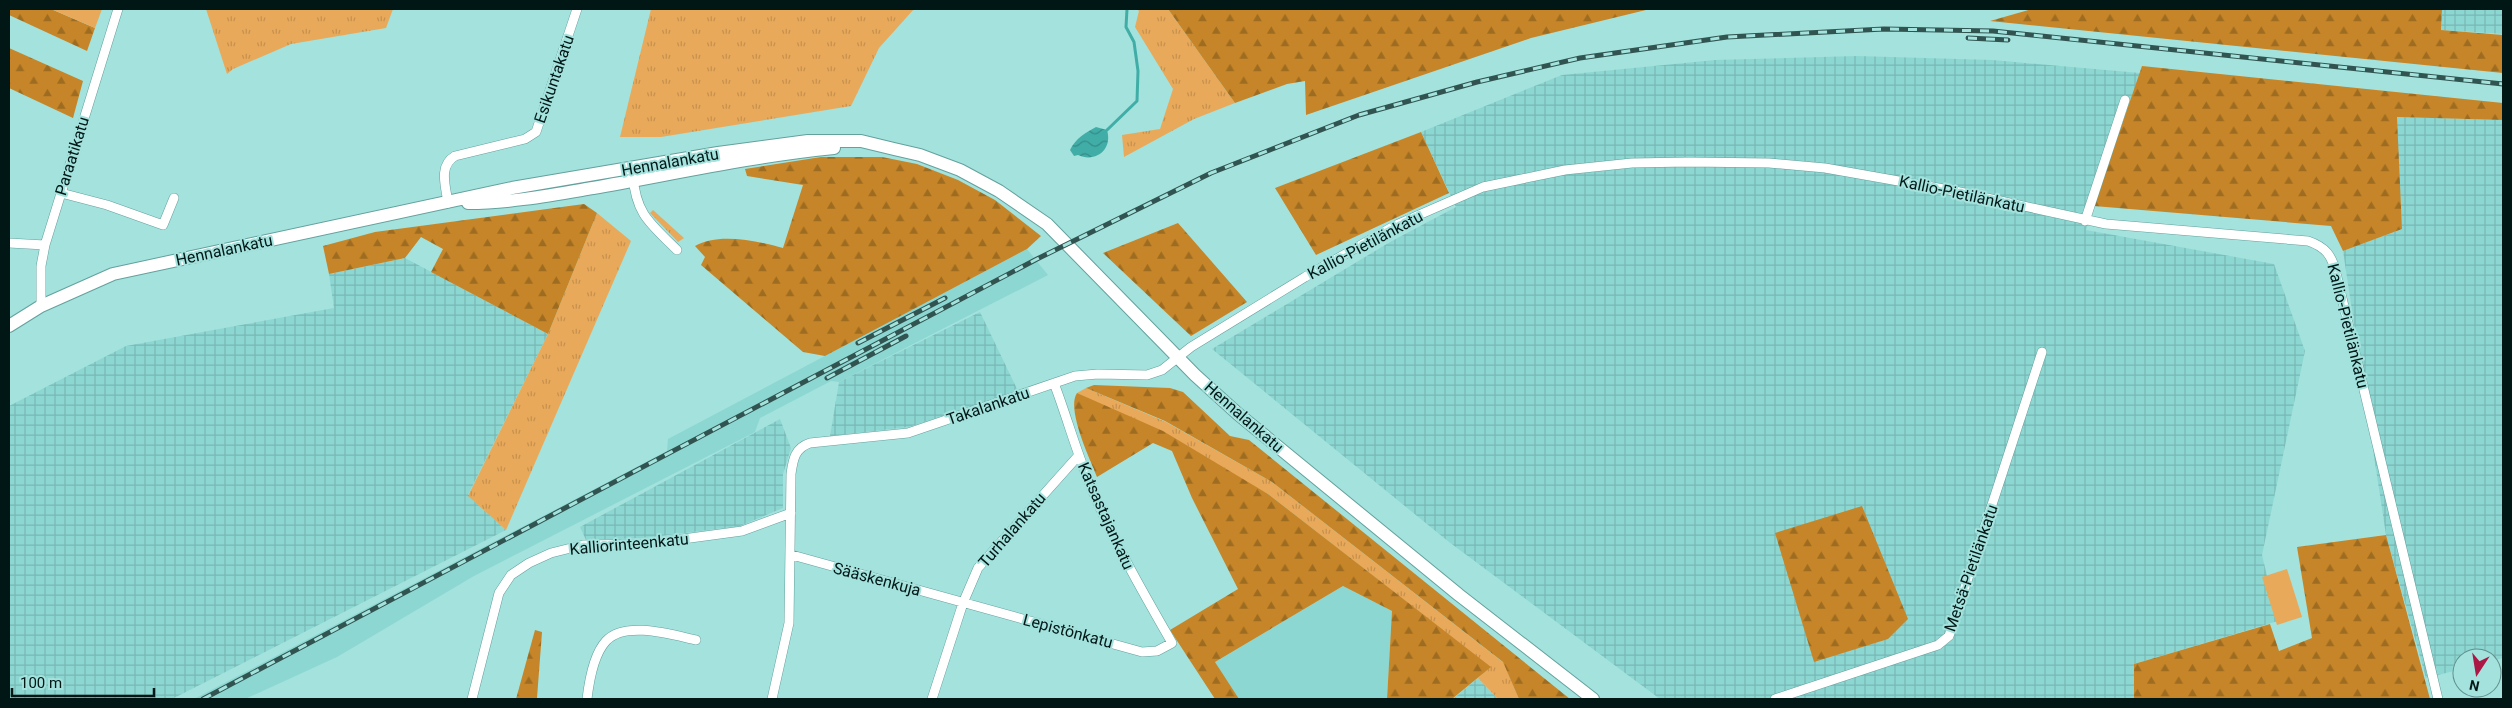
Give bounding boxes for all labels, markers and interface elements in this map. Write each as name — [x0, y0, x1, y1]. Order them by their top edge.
street label: Esikuntakatu — [530, 33, 578, 125]
street label: Paraatikatu — [51, 114, 93, 198]
street label: Hennalankatu — [620, 144, 720, 180]
street label: Kallio-Pietilänkatu — [1897, 171, 2027, 217]
street label: Kallio-Pietilänkatu — [1304, 207, 1426, 283]
street label: Hennalankatu — [174, 230, 274, 270]
street label: Kallio-Pietilänkatu — [2323, 262, 2373, 390]
street label: Hennalankatu — [1201, 377, 1287, 457]
street label: Takalankatu — [944, 383, 1032, 429]
street label: Katsastajankatu — [1074, 459, 1138, 573]
street label: Turhalankatu — [974, 489, 1050, 571]
street label: Metsä-Pietilänkatu — [1940, 502, 2002, 634]
street label: Kalliorinteenkatu — [569, 529, 689, 559]
street label: Sääskenkuja — [831, 558, 923, 600]
street label: Lepistönkatu — [1021, 610, 1115, 652]
north arrow — [2452, 648, 2502, 698]
scale bar — [12, 666, 155, 698]
text: 100 m — [20, 674, 62, 692]
text: N — [2468, 677, 2481, 695]

